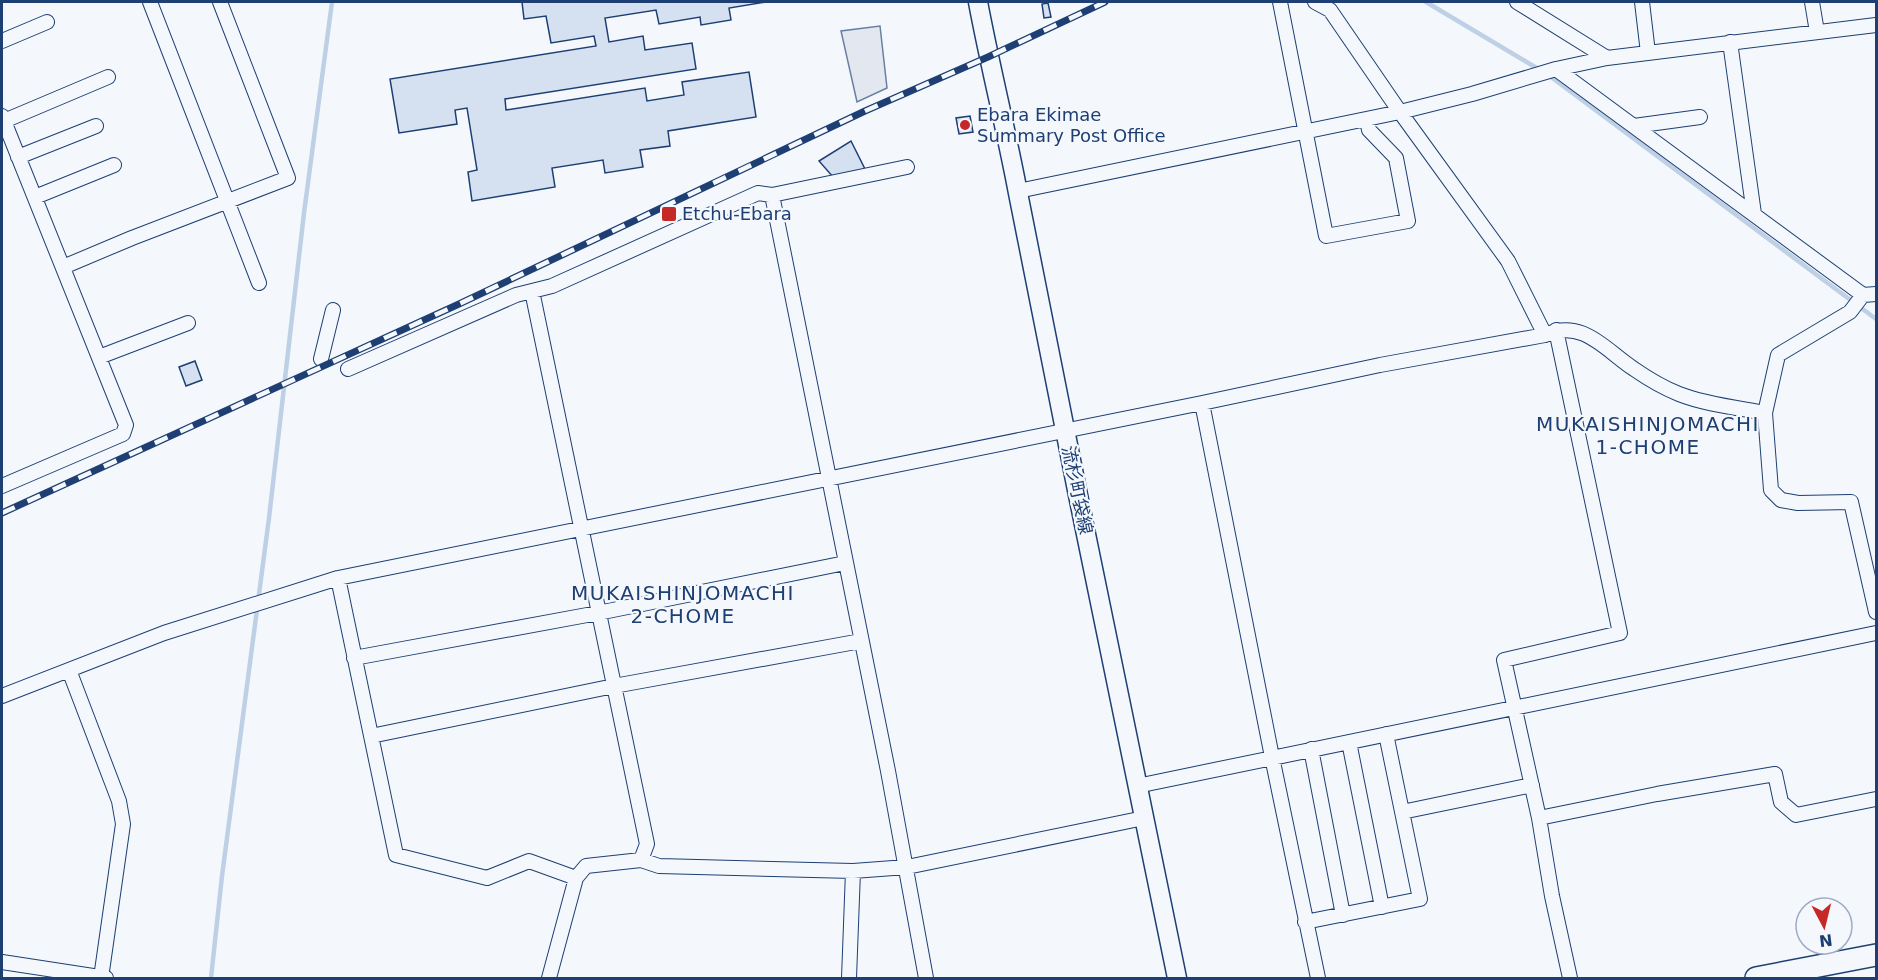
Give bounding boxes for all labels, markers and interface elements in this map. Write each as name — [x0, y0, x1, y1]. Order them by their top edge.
place label: Ebara Ekimae Summary Post Office — [977, 104, 1166, 146]
marker: Ebara Ekimae Summary Post Office — [958, 118, 972, 132]
place label: Etchu-Ebara — [682, 203, 792, 224]
marker: Etchu-Ebara — [660, 205, 678, 223]
district label: MUKAISHINJOMACHI 1-CHOME — [1536, 412, 1760, 459]
street label: 流杉町袋線 — [1058, 444, 1097, 536]
district label: MUKAISHINJOMACHI 2-CHOME — [571, 581, 795, 628]
north arrow — [1794, 896, 1854, 956]
text: N — [1818, 930, 1834, 951]

